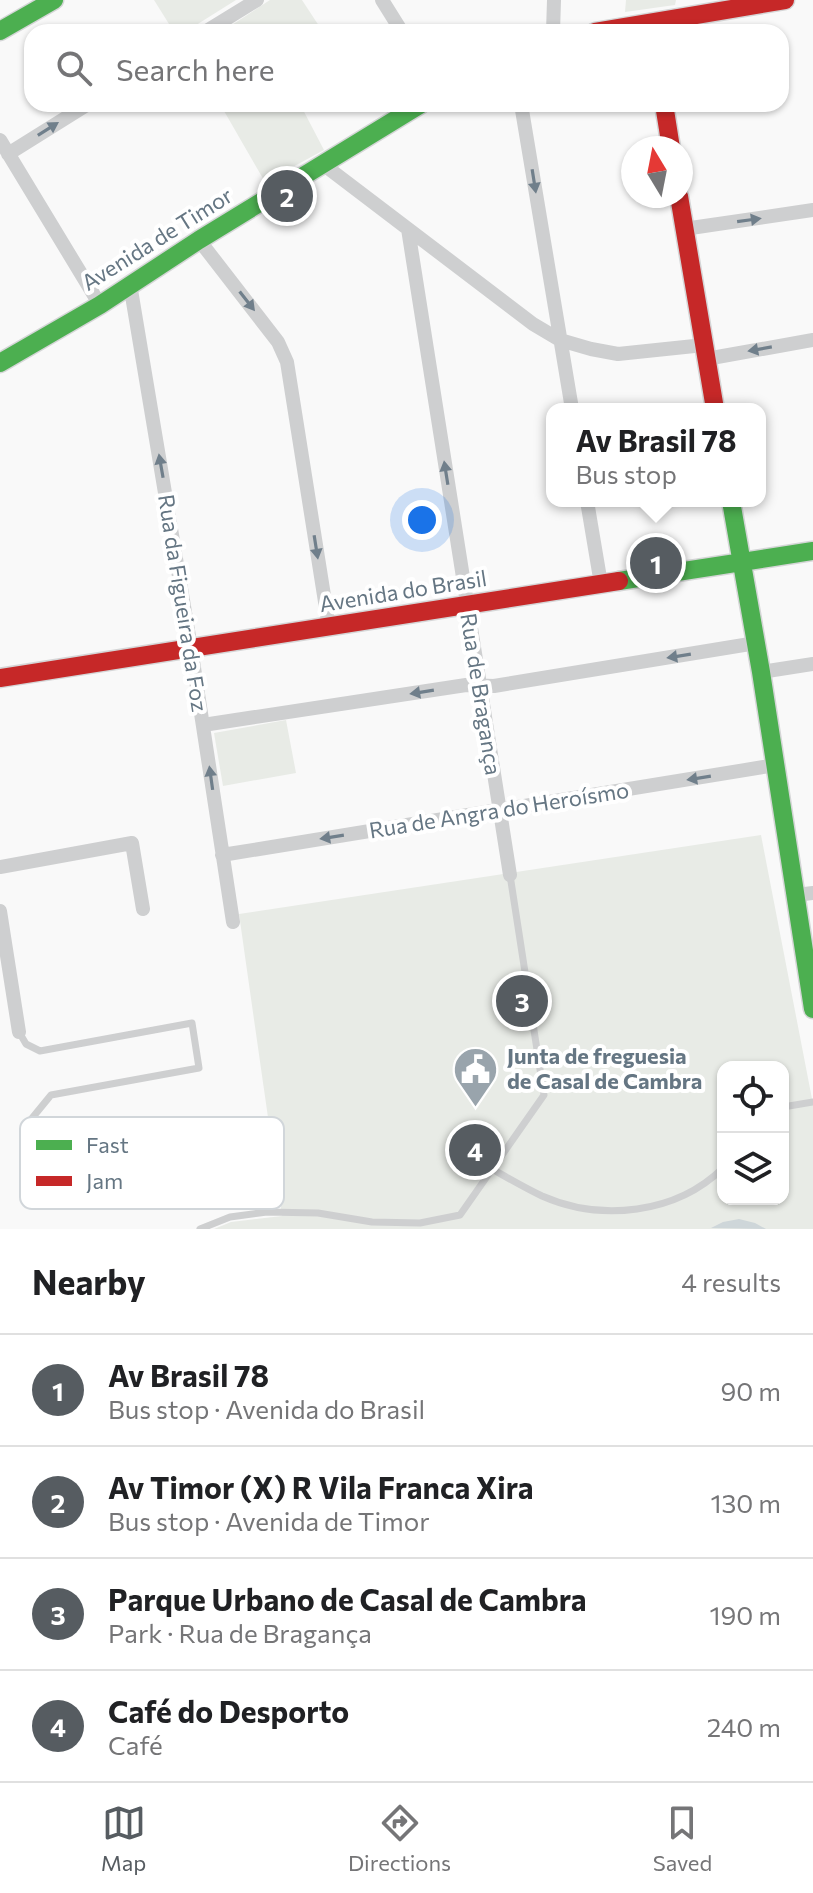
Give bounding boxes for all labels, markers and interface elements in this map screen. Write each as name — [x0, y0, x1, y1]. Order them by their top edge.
search box — [24, 24, 789, 112]
icon: search — [52, 46, 96, 90]
text: Search here — [116, 50, 275, 87]
one-way arrow — [37, 122, 59, 136]
north arrow — [621, 136, 693, 208]
pin: 2 — [261, 166, 313, 226]
one-way arrow — [528, 169, 541, 194]
street label: Avenida de Timor — [76, 181, 237, 296]
one-way arrow — [737, 213, 762, 225]
one-way arrow — [238, 291, 255, 311]
one-way arrow — [747, 344, 772, 356]
popup — [546, 403, 766, 507]
text: Av Brasil 78 — [576, 421, 736, 458]
one-way arrow — [154, 453, 166, 478]
text: Bus stop — [576, 458, 677, 489]
one-way arrow — [440, 460, 452, 485]
street label: Rua da Figueira da Foz — [153, 492, 214, 714]
your location — [402, 500, 442, 540]
pin: 1 — [630, 533, 682, 593]
one-way arrow — [310, 534, 323, 559]
street label: Avenida do Brasil — [317, 564, 489, 617]
street label: Rua de Bragança — [455, 611, 508, 777]
one-way arrow — [666, 650, 691, 663]
one-way arrow — [409, 686, 434, 698]
one-way arrow — [204, 765, 217, 790]
one-way arrow — [686, 772, 711, 784]
street label: Rua de Angra do Heroísmo — [367, 776, 631, 843]
one-way arrow — [319, 832, 344, 844]
pin: 3 — [496, 971, 548, 1031]
place label: Junta de freguesia de Casal de Cambra — [507, 1042, 702, 1094]
public building icon: Junta de freguesia de Casal de Cambra — [452, 1045, 500, 1108]
map controls — [717, 1061, 789, 1205]
button: locate — [717, 1061, 789, 1133]
legend — [20, 1117, 284, 1209]
pin: 4 — [449, 1120, 501, 1180]
text: Fast — [86, 1131, 129, 1158]
button: layers — [717, 1133, 789, 1205]
text: Jam — [86, 1167, 123, 1194]
text: Nearby — [32, 1260, 146, 1302]
text: 4 results — [681, 1266, 781, 1297]
text: Av Brasil 78 — [108, 1356, 269, 1393]
text: 1 — [52, 1375, 64, 1406]
text: 90 m — [721, 1375, 781, 1406]
text: Bus stop · Avenida do Brasil — [108, 1393, 425, 1424]
text: Av Timor (X) R Vila Franca Xira — [108, 1468, 534, 1505]
text: 2 — [51, 1487, 65, 1518]
text: 130 m — [710, 1487, 781, 1518]
text: Bus stop · Avenida de Timor — [108, 1505, 430, 1536]
text: Parque Urbano de Casal de Cambra — [108, 1580, 587, 1617]
text: 3 — [50, 1599, 66, 1630]
text: 190 m — [709, 1599, 781, 1630]
text: Park · Rua de Bragança — [108, 1617, 372, 1648]
text: Café do Desporto — [108, 1692, 349, 1729]
text: 4 — [50, 1711, 66, 1742]
text: 240 m — [707, 1711, 781, 1742]
text: Café — [108, 1729, 163, 1760]
tab: Map — [101, 1801, 146, 1876]
tab: Directions — [348, 1801, 451, 1876]
tab: Saved — [653, 1801, 712, 1876]

